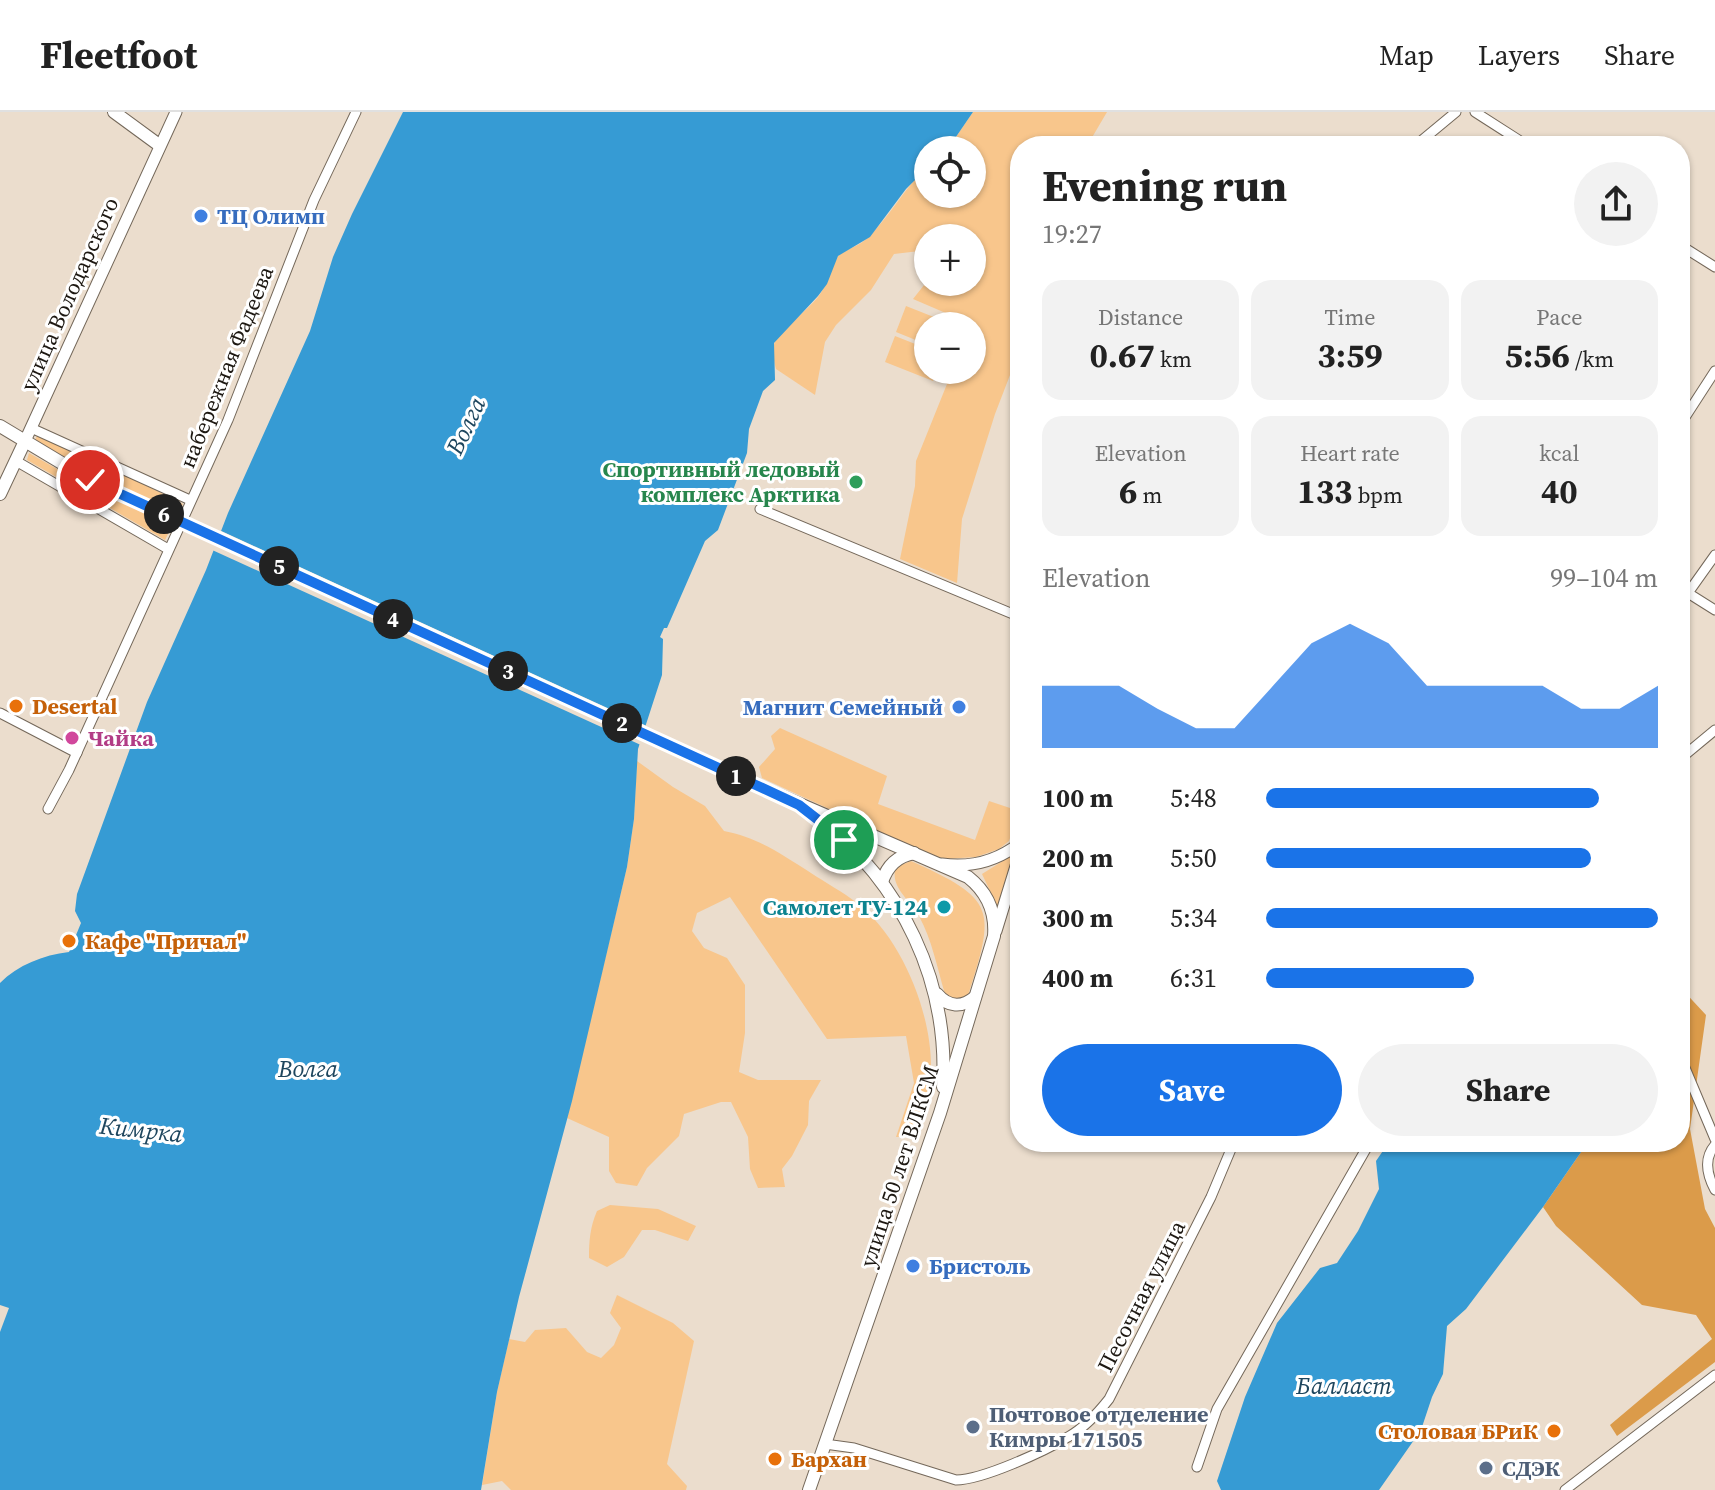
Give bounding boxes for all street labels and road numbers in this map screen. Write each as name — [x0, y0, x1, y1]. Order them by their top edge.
street label: улица Володарского — [13, 192, 125, 396]
street label: набережная Фадеева — [172, 261, 281, 472]
street label: улица 50 лет ВЛКСМ — [852, 1061, 946, 1271]
street label: Песочная улица — [1090, 1214, 1193, 1377]

